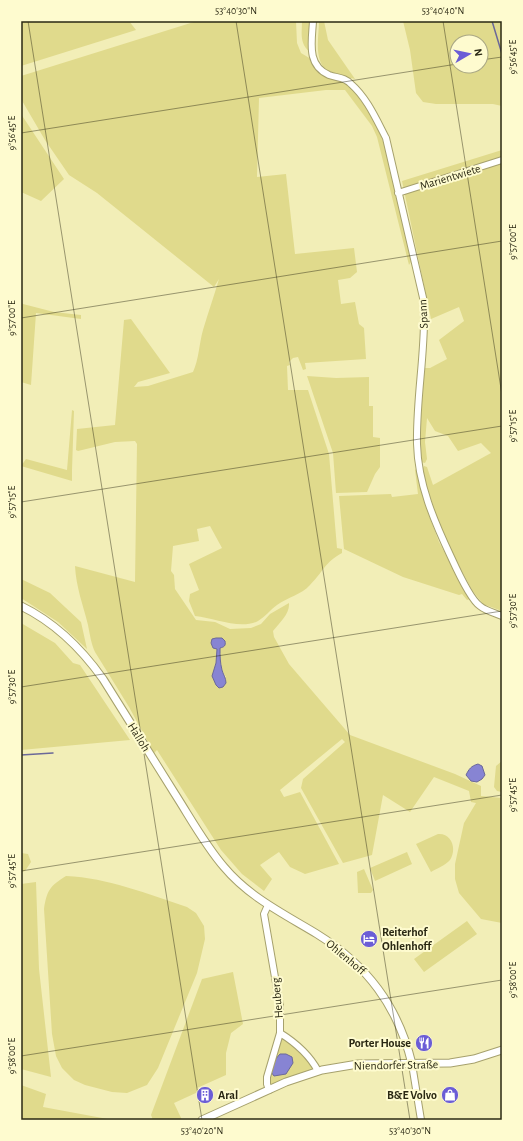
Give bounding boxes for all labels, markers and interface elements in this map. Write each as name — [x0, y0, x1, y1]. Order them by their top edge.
text: 53°40'30"N — [215, 6, 257, 16]
text: 53°40'40"N — [422, 6, 464, 16]
north arrow — [449, 34, 489, 74]
text: 9°56'45"E — [508, 39, 518, 74]
text: N — [472, 48, 484, 57]
text: 9°56'45"E — [7, 115, 17, 150]
street label: Marientwiete — [418, 162, 482, 192]
text: 9°57'00"E — [508, 224, 518, 260]
street label: Spann — [416, 299, 430, 329]
text: 9°57'00"E — [7, 300, 17, 336]
text: 9°57'15"E — [508, 409, 518, 442]
text: 9°57'15"E — [7, 485, 17, 518]
text: 9°57'30"E — [508, 593, 518, 628]
text: 9°57'30"E — [7, 669, 17, 704]
street label: Halloh — [126, 720, 152, 754]
text: 9°57'45"E — [508, 778, 518, 812]
text: 9°57'45"E — [7, 854, 17, 888]
place label: Reiterhof Ohlenhoff — [382, 926, 432, 952]
hotel icon: Reiterhof Ohlenhoff — [359, 929, 379, 949]
street label: Ohlenhoff — [324, 937, 369, 978]
text: 9°58'00"E — [508, 962, 518, 998]
street label: Heuberg — [269, 977, 285, 1019]
restaurant icon: Porter House — [414, 1033, 434, 1053]
place label: Porter House — [348, 1037, 411, 1049]
text: 9°58'00"E — [7, 1038, 17, 1074]
street label: Niendorfer Straße — [354, 1058, 438, 1072]
building icon: Aral — [195, 1085, 215, 1105]
shop icon: B&E Volvo — [440, 1085, 460, 1105]
place label: Aral — [218, 1089, 238, 1101]
place label: B&E Volvo — [387, 1089, 437, 1101]
text: 53°40'20"N — [181, 1126, 223, 1136]
text: 53°40'30"N — [389, 1126, 431, 1136]

